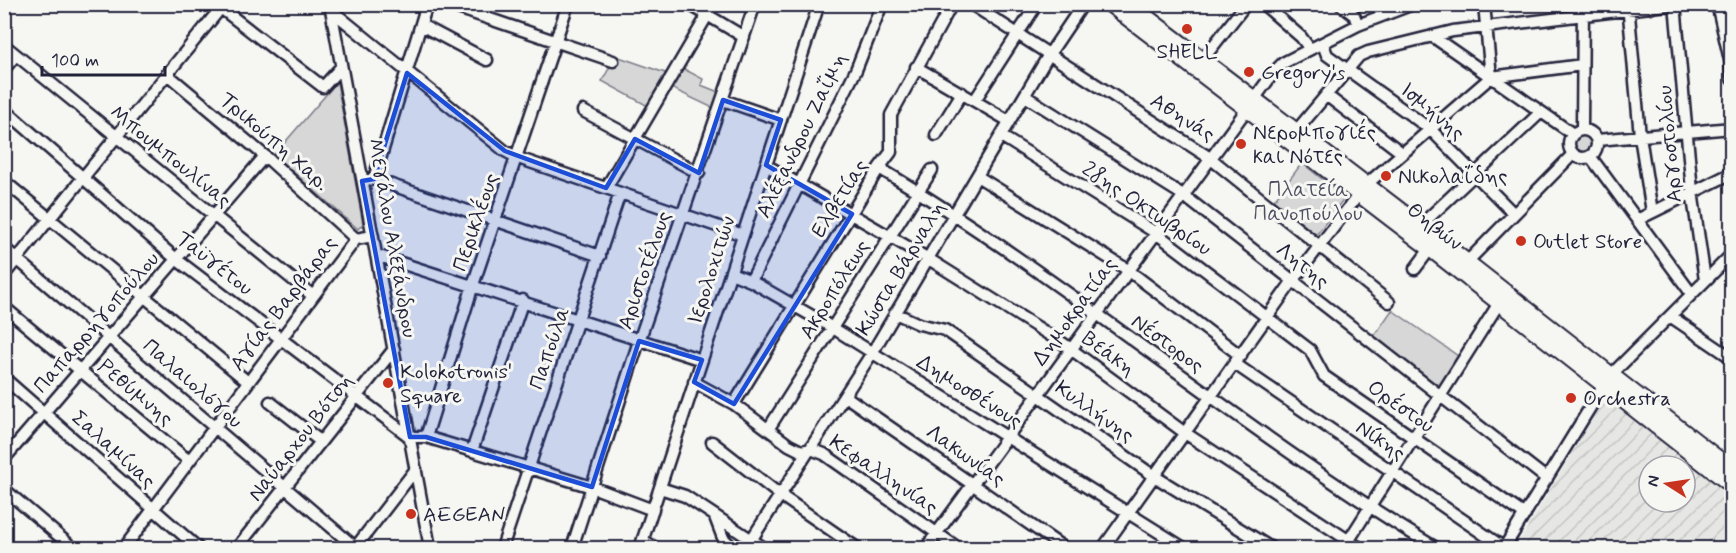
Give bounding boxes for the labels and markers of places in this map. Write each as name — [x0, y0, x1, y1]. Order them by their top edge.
marker: SHELL — [1180, 22, 1194, 36]
place label: SHELL — [1157, 38, 1218, 66]
place label: Gregory's — [1261, 59, 1345, 88]
marker: Gregory's — [1242, 65, 1256, 79]
place label: Νερομπογιές και Νότες — [1253, 118, 1376, 171]
marker: Νερομπογιές και Νότες — [1234, 137, 1248, 151]
place label: Νικολαΐδης — [1398, 163, 1508, 191]
marker: Νικολαΐδης — [1379, 169, 1393, 183]
place label: Outlet Store — [1533, 228, 1642, 256]
marker: Outlet Store — [1514, 234, 1528, 248]
place label: Kolokotronis' Square — [400, 358, 512, 410]
marker: Kolokotronis' Square — [381, 376, 395, 390]
place label: Orchestra — [1583, 385, 1671, 413]
marker: Orchestra — [1564, 391, 1578, 405]
place label: AEGEAN — [423, 501, 506, 529]
marker: AEGEAN — [404, 507, 418, 521]

